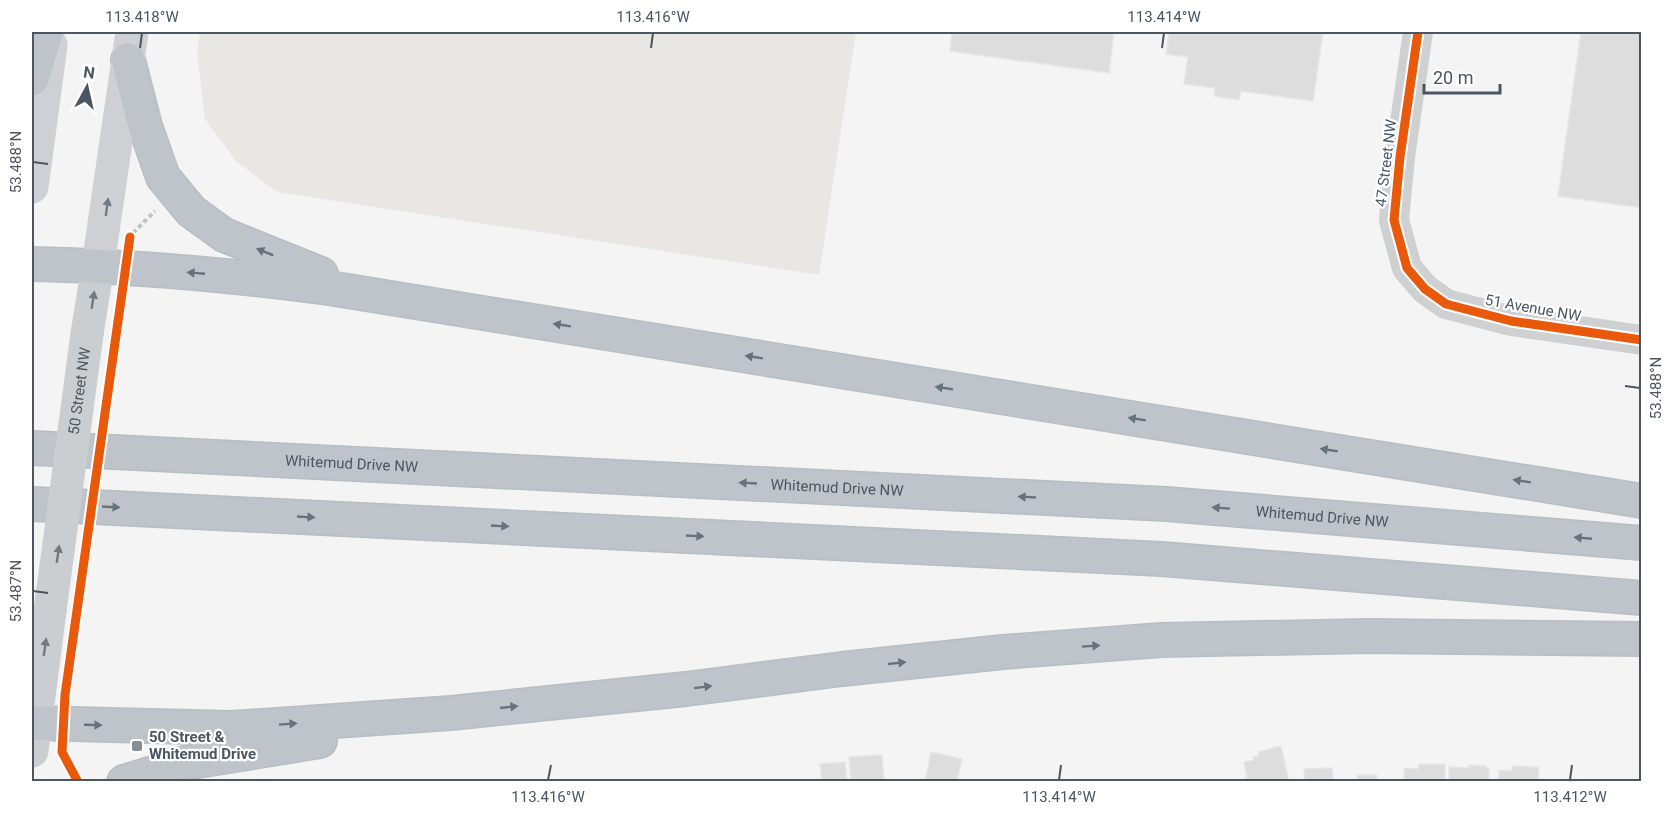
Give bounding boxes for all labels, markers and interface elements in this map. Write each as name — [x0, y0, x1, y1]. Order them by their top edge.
text: 113.418°W — [105, 8, 179, 26]
text: 113.416°W — [616, 8, 690, 26]
text: 113.414°W — [1127, 8, 1201, 26]
north arrow — [57, 57, 117, 117]
scale bar — [1424, 57, 1500, 95]
text: N — [82, 62, 96, 83]
text: 20 m — [1433, 67, 1473, 88]
street label: 47 Street NW — [1372, 118, 1400, 208]
text: 53.488°N — [7, 131, 25, 193]
one-way arrow — [102, 198, 111, 217]
one-way arrow — [256, 247, 274, 256]
one-way arrow — [186, 268, 205, 278]
one-way arrow — [88, 290, 97, 309]
street label: 51 Avenue NW — [1483, 291, 1583, 325]
one-way arrow — [552, 321, 571, 330]
street label: 50 Street NW — [65, 346, 94, 436]
one-way arrow — [745, 352, 764, 361]
text: 53.488°N — [1647, 357, 1665, 419]
one-way arrow — [934, 383, 953, 392]
one-way arrow — [1127, 414, 1146, 423]
one-way arrow — [1319, 445, 1338, 454]
street label: Whitemud Drive NW — [285, 452, 419, 476]
street label: Whitemud Drive NW — [770, 475, 904, 500]
one-way arrow — [1512, 477, 1531, 486]
one-way arrow — [739, 479, 758, 488]
one-way arrow — [1017, 493, 1036, 502]
one-way arrow — [101, 502, 120, 511]
street label: Whitemud Drive NW — [1255, 502, 1389, 531]
one-way arrow — [1212, 504, 1231, 513]
one-way arrow — [296, 512, 315, 521]
one-way arrow — [491, 522, 510, 531]
one-way arrow — [686, 531, 705, 540]
one-way arrow — [1574, 533, 1593, 543]
one-way arrow — [53, 544, 62, 563]
text: 53.487°N — [7, 560, 25, 622]
one-way arrow — [41, 637, 50, 656]
one-way arrow — [1081, 641, 1100, 650]
one-way arrow — [887, 658, 906, 668]
one-way arrow — [694, 682, 713, 691]
one-way arrow — [500, 702, 519, 712]
one-way arrow — [84, 720, 103, 729]
one-way arrow — [278, 720, 297, 729]
place label: 50 Street & Whitemud Drive — [149, 728, 256, 763]
marker: 50 Street & Whitemud Drive — [130, 739, 144, 753]
text: 113.416°W — [511, 788, 585, 806]
text: 113.414°W — [1022, 788, 1096, 806]
text: 113.412°W — [1533, 788, 1607, 806]

